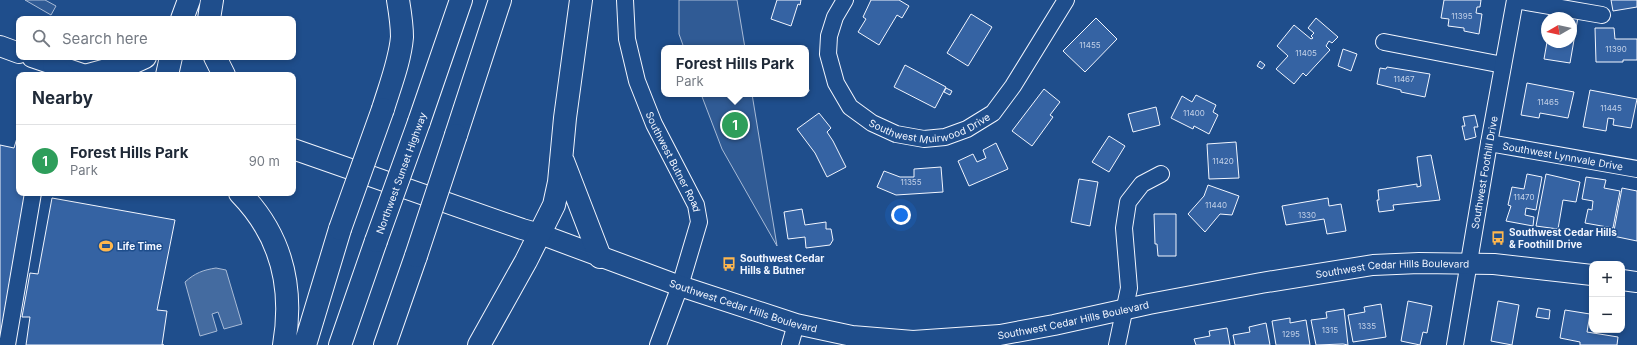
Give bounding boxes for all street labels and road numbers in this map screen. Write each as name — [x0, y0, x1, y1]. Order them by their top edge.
street label: Southwest Muirwood Drive — [865, 107, 993, 125]
street label: Northwest Sunset Highway — [373, 110, 429, 235]
street label: Southwest Butner Road — [644, 110, 703, 213]
street label: Southwest Foothill Drive — [1469, 115, 1500, 230]
street label: Southwest Lynnvale Drive — [1502, 139, 1624, 172]
street label: Southwest Cedar Hills Boulevard — [1315, 257, 1469, 280]
street label: Southwest Cedar Hills Boulevard — [668, 277, 818, 334]
street label: Southwest Cedar Hills Boulevard — [996, 298, 1150, 341]

